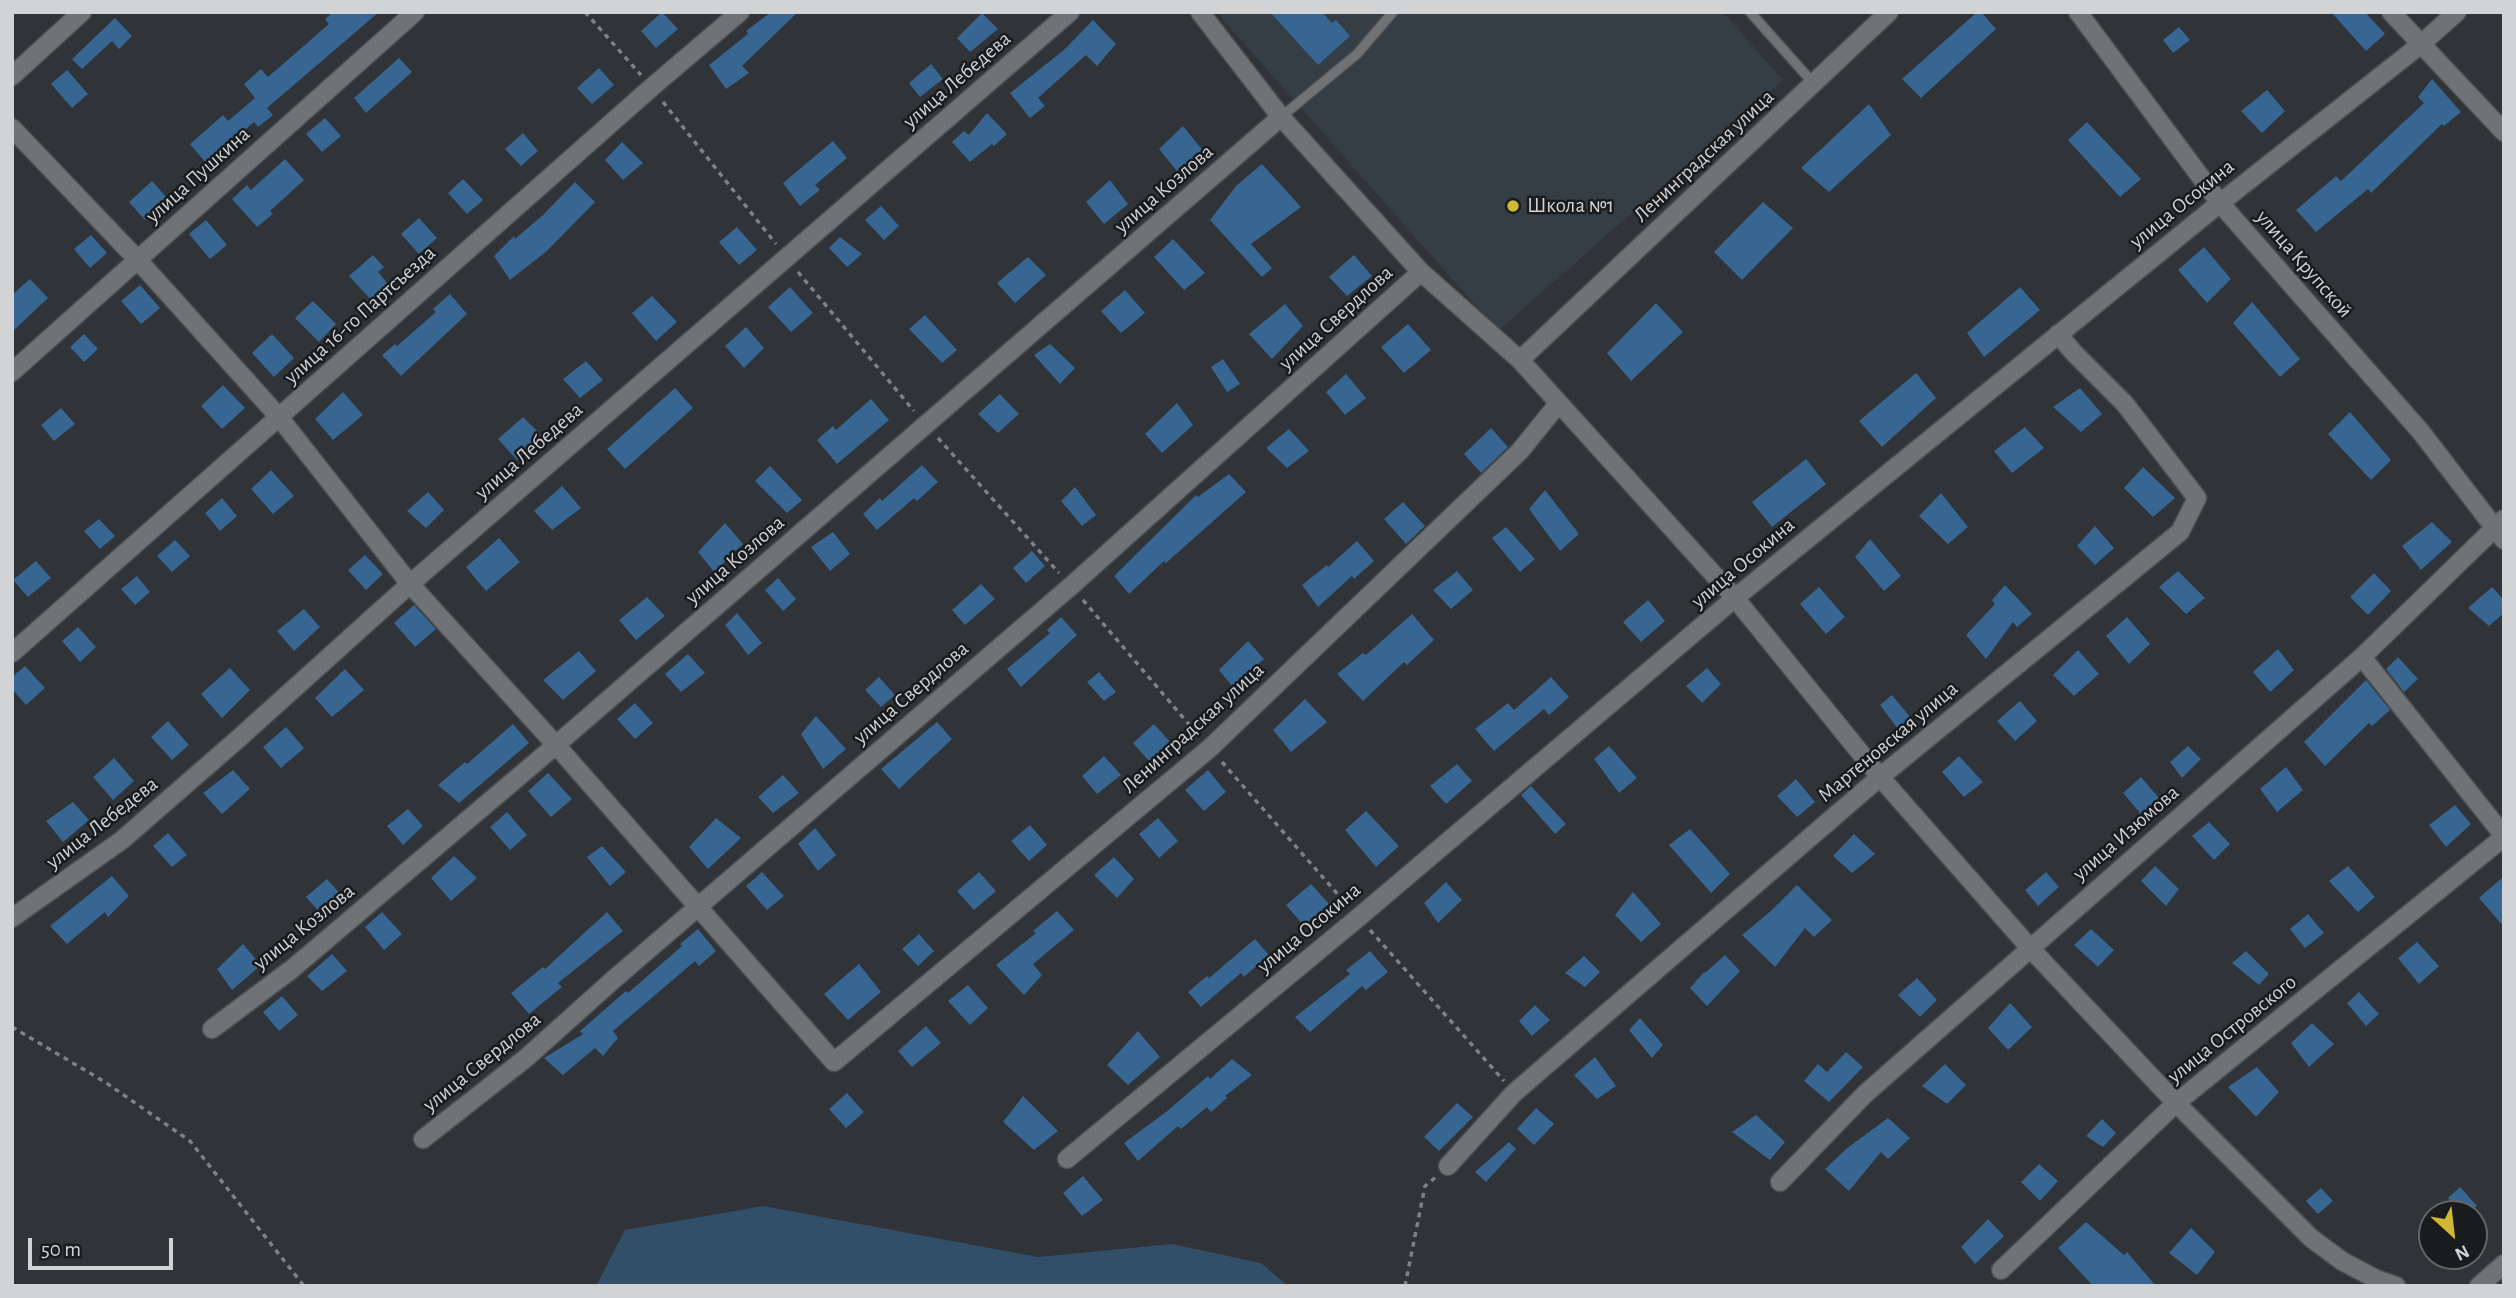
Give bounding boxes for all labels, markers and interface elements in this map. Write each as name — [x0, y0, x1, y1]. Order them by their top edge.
street label: улица Лебедева — [898, 26, 1016, 134]
street label: Ленинградская улица — [1629, 84, 1779, 228]
street label: улица Пушкина — [141, 122, 255, 228]
street label: улица Козлова — [1109, 139, 1219, 239]
street label: улица Осокина — [2125, 154, 2239, 254]
place label: Школа №1 — [1527, 193, 1614, 219]
marker: Школа №1 — [1505, 198, 1521, 214]
street label: улица Крупской — [2250, 205, 2358, 323]
street label: улица 16-го Партсъезда — [279, 240, 441, 390]
street label: улица Свердлова — [1274, 260, 1398, 376]
street label: улица Лебедева — [470, 397, 588, 505]
street label: улица Козлова — [680, 510, 790, 610]
street label: улица Осокина — [1686, 512, 1800, 614]
street label: улица Свердлова — [848, 636, 974, 750]
street label: Ленинградская улица — [1117, 657, 1269, 799]
street label: Мартеновская улица — [1813, 676, 1963, 808]
street label: улица Лебедева — [41, 772, 163, 874]
street label: улица Изюмова — [2068, 780, 2184, 886]
street label: улица Осокина — [1252, 877, 1366, 979]
street label: улица Козлова — [248, 879, 360, 975]
street label: улица Островского — [2162, 969, 2302, 1089]
street label: улица Свердлова — [418, 1007, 546, 1117]
north arrow — [2418, 1200, 2488, 1270]
scale bar — [32, 1224, 177, 1268]
text: 50 m — [41, 1239, 81, 1260]
text: N — [2452, 1241, 2472, 1264]

